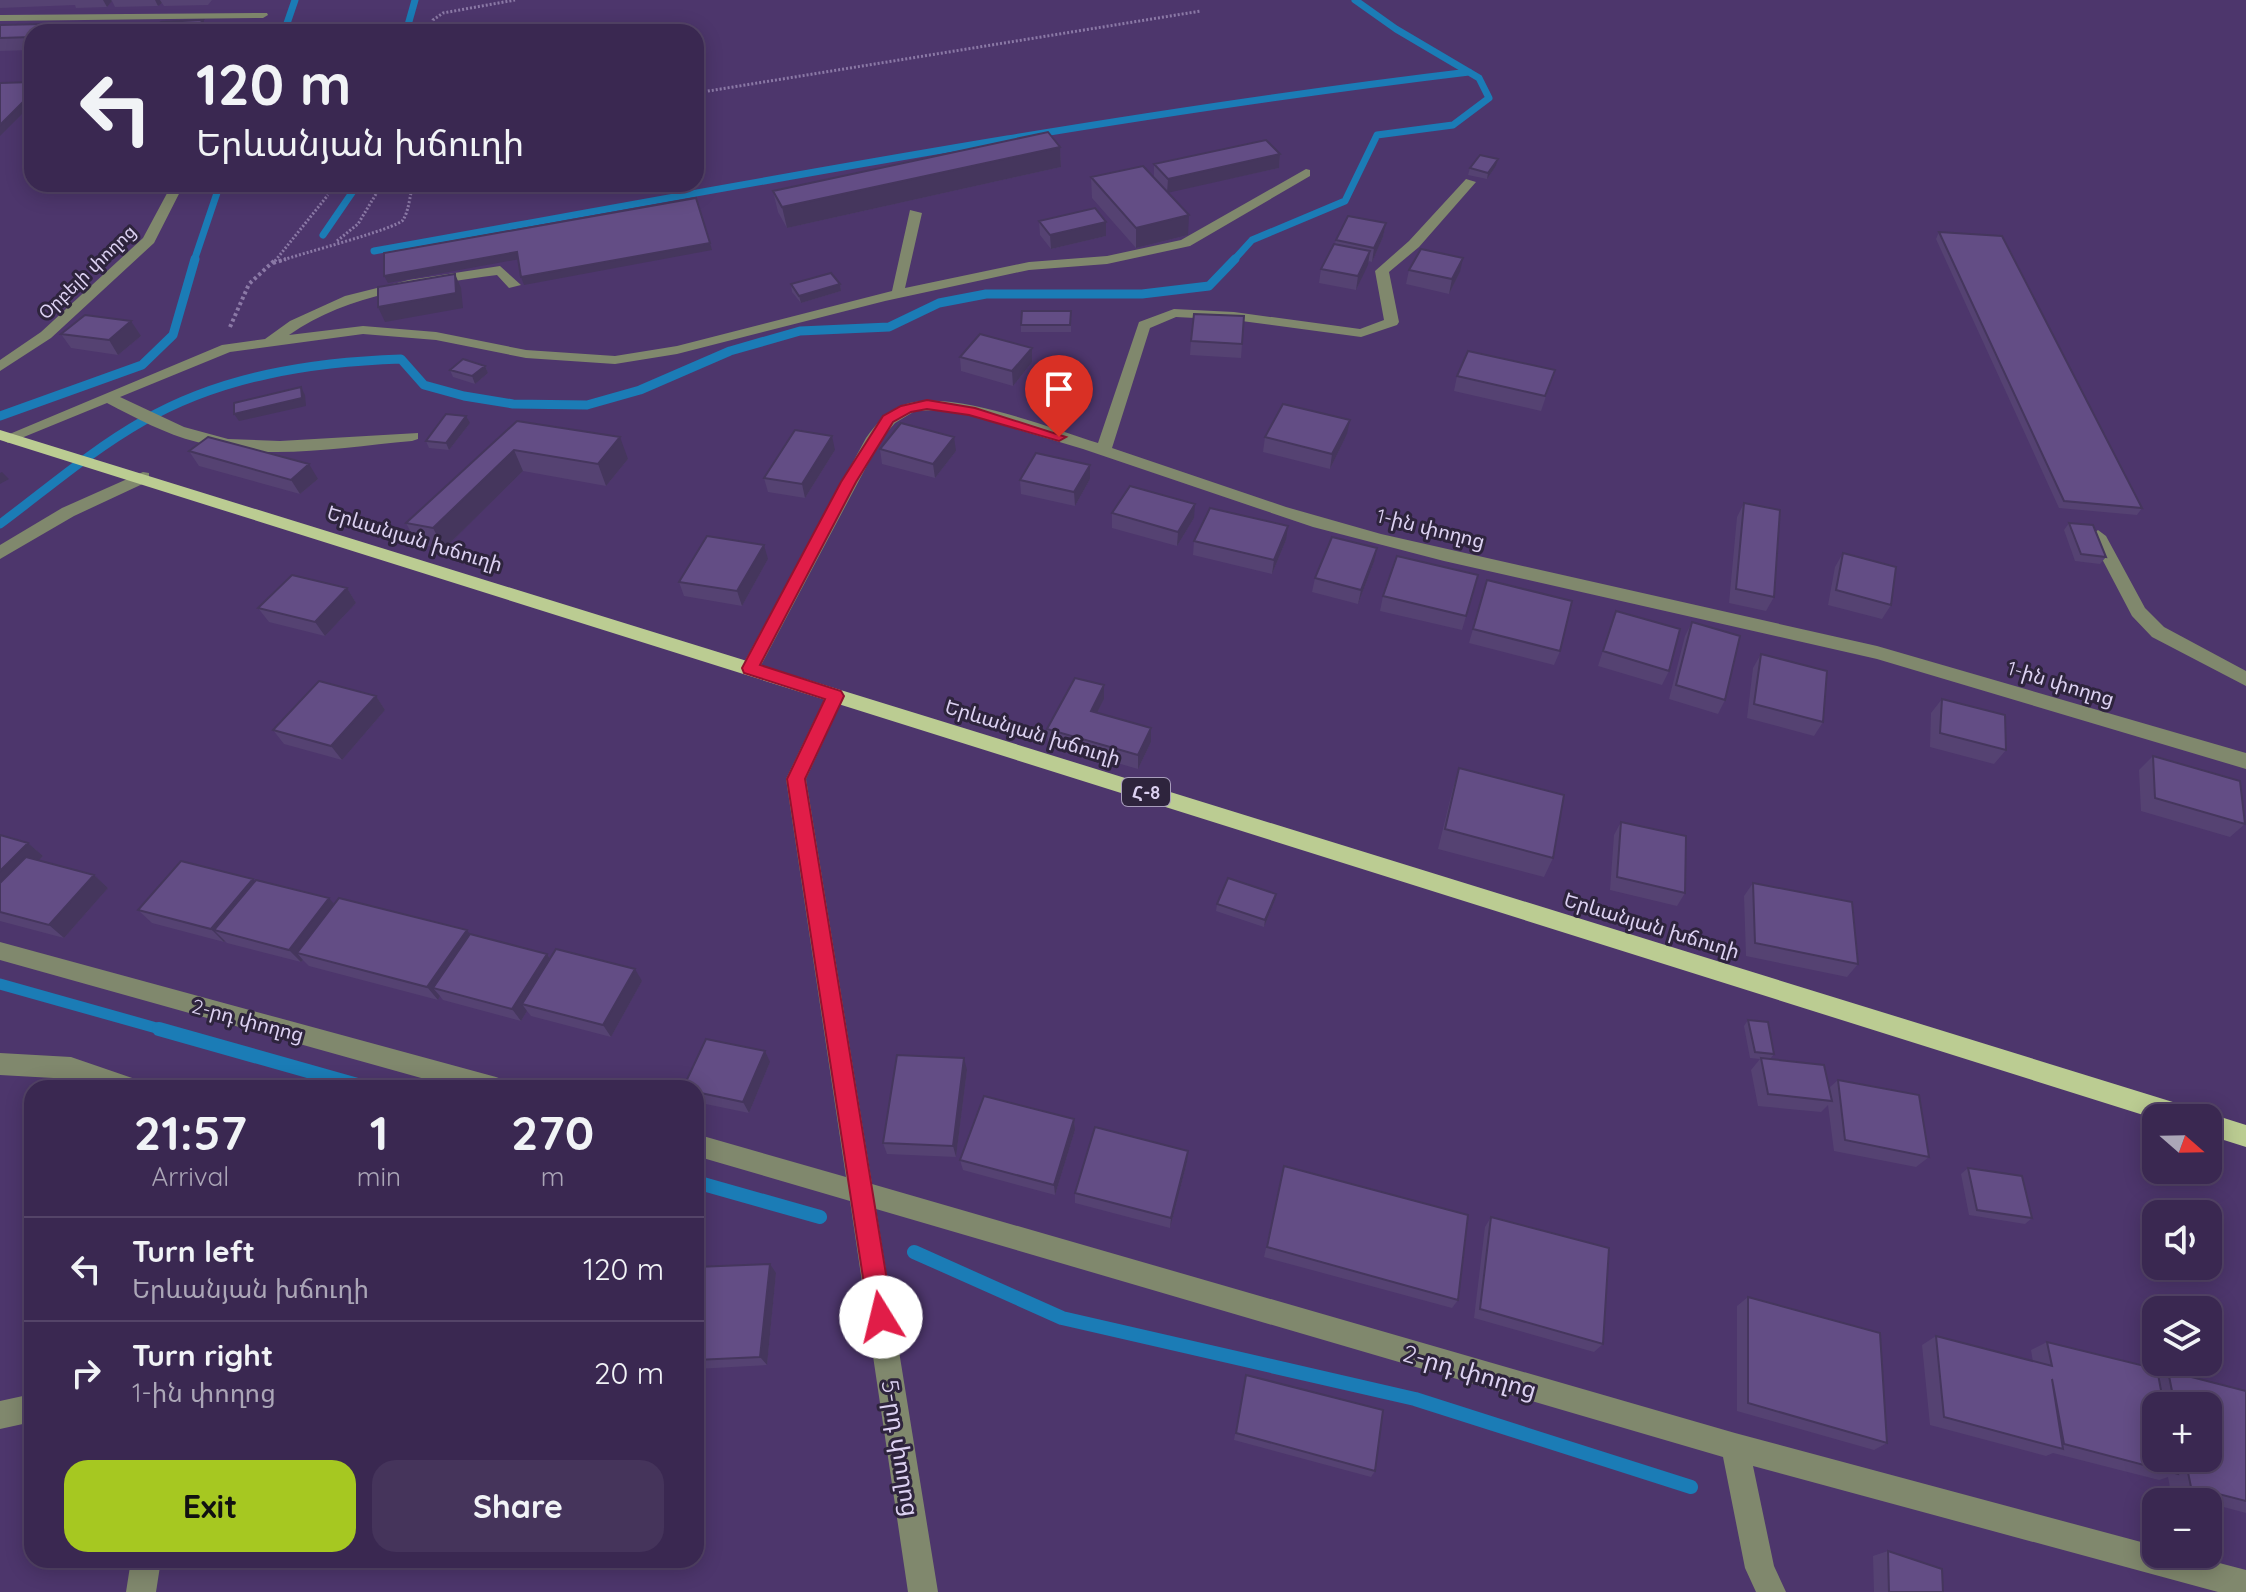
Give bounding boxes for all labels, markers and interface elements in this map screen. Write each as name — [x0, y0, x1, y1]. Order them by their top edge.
text: 120 m — [196, 49, 351, 119]
icon: left — [64, 56, 168, 160]
text: Երևանյան խճուղի — [196, 120, 524, 165]
street label: Օրբելի փողոց — [34, 220, 140, 324]
pin — [1025, 355, 1093, 437]
icon: arrive — [1037, 367, 1081, 411]
street label: Երևանյան խճուղի — [324, 499, 506, 577]
street label: 1-ին փողոց — [1374, 502, 1488, 554]
street label: 1-ին փողոց — [2004, 655, 2118, 711]
street label: Երևանյան խճուղի — [942, 693, 1124, 771]
road number: Հ-8 — [1122, 778, 1170, 806]
street label: Երևանյան խճուղի — [1561, 886, 1743, 964]
street label: 2-րդ փողոց — [189, 993, 307, 1047]
text: 21:57 — [134, 1102, 247, 1162]
text: 1 — [370, 1102, 388, 1162]
text: 270 — [511, 1102, 594, 1162]
north arrow — [2142, 1104, 2222, 1184]
map controls — [2142, 1104, 2222, 1568]
text: Arrival — [151, 1160, 229, 1193]
text: min — [357, 1160, 401, 1193]
text: m — [541, 1160, 564, 1193]
button: sound — [2142, 1200, 2222, 1280]
text: Turn left — [132, 1232, 255, 1270]
icon: left — [64, 1247, 108, 1291]
text: 120 m — [583, 1250, 664, 1288]
text: Երևանյան խճուղի — [132, 1272, 369, 1305]
position arrow — [839, 1275, 923, 1359]
button: layers — [2142, 1296, 2222, 1376]
text: Turn right — [132, 1336, 273, 1374]
street label: 2-րդ փողոց — [1400, 1338, 1540, 1404]
icon: right — [64, 1351, 108, 1395]
text: 20 m — [594, 1354, 664, 1392]
text: 1-ին փողոց — [132, 1376, 276, 1409]
street label: 5-րդ փողոց — [875, 1378, 927, 1518]
button: + — [2142, 1392, 2222, 1472]
button: Exit — [64, 1460, 356, 1552]
button: Share — [372, 1460, 664, 1552]
button: − — [2142, 1488, 2222, 1568]

